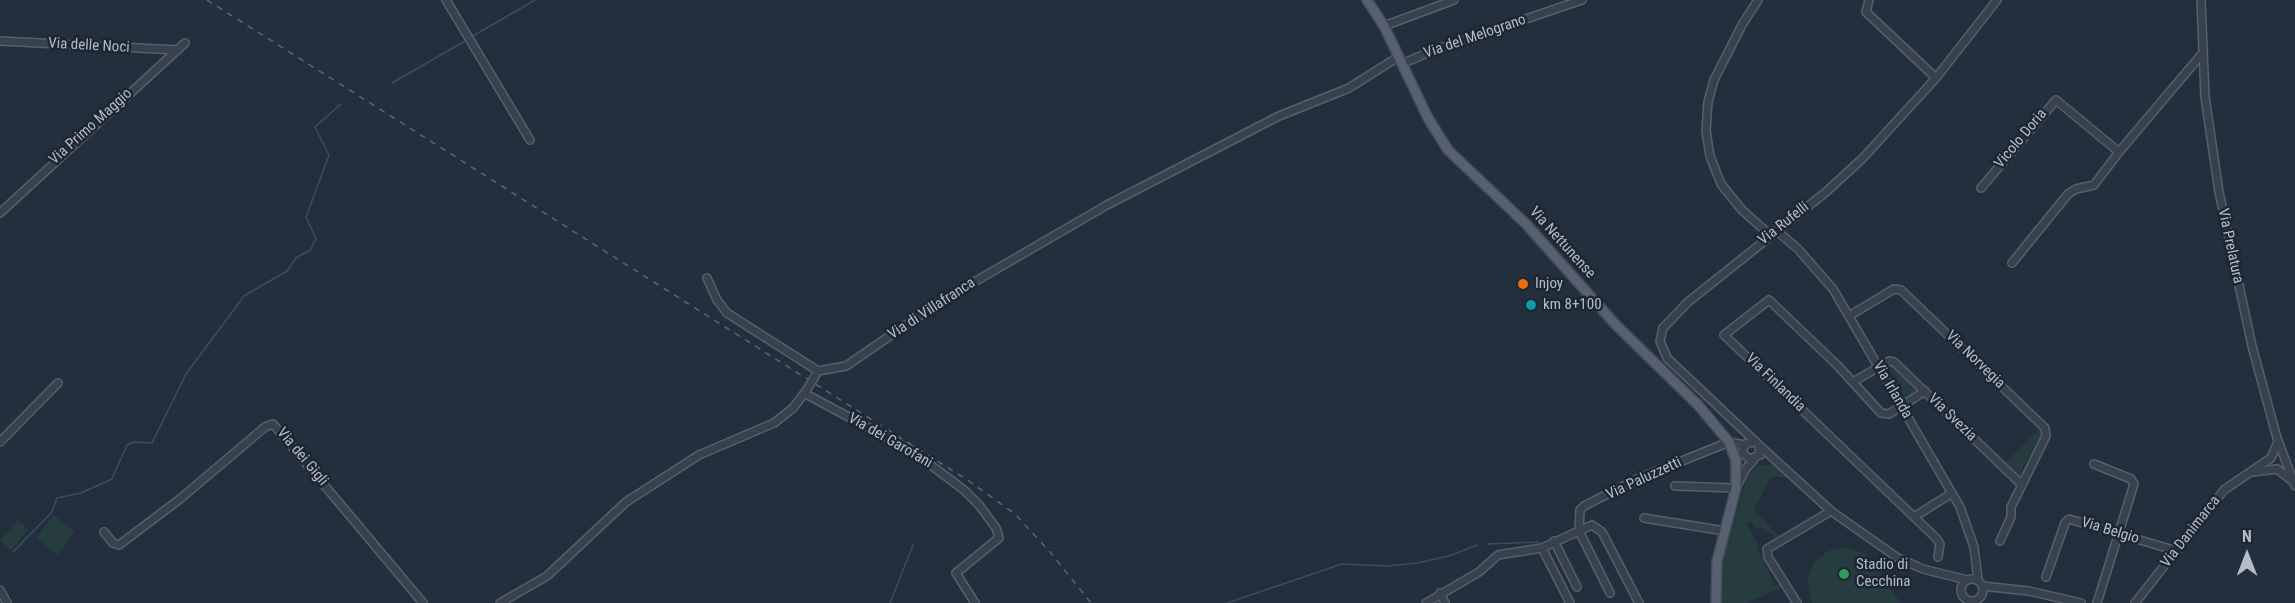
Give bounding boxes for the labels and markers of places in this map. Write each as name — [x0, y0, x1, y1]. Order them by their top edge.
place label: Injoy — [1535, 275, 1563, 293]
marker: Injoy — [1516, 277, 1530, 291]
place label: km 8+100 — [1543, 296, 1602, 314]
marker: km 8+100 — [1524, 298, 1538, 312]
place label: Stadio di Cecchina — [1856, 556, 1911, 591]
marker: Stadio di Cecchina — [1837, 567, 1851, 581]

